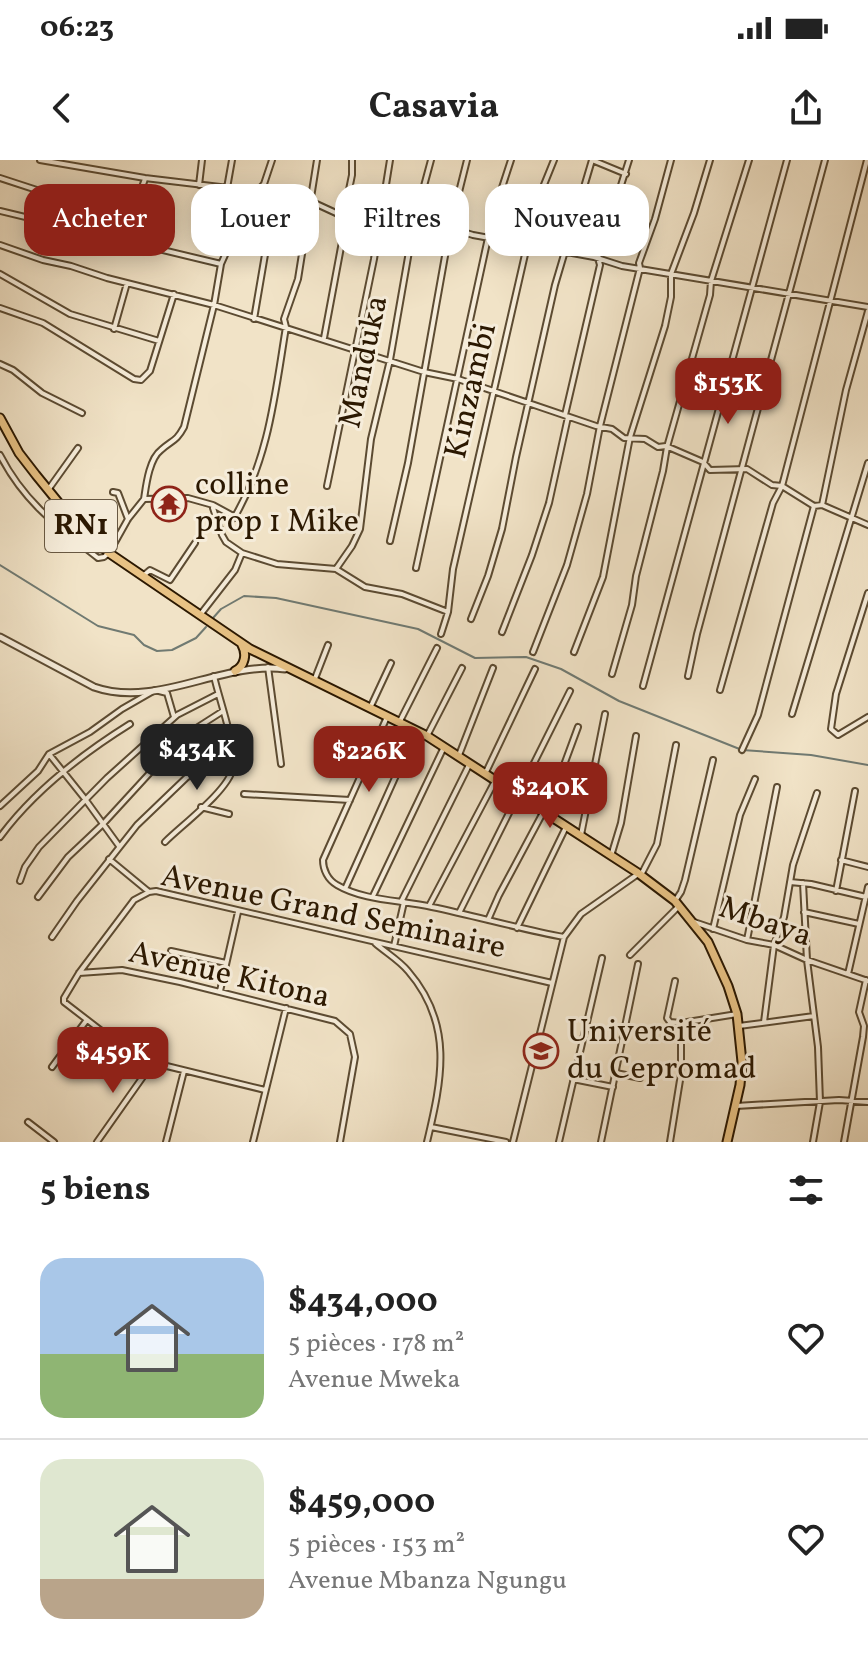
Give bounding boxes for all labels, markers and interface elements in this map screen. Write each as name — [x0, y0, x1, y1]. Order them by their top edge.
text: 06:23 — [40, 7, 114, 49]
text: Casavia — [369, 83, 499, 133]
icon: back — [40, 86, 84, 130]
icon: share — [784, 86, 828, 130]
chip: Acheter — [24, 184, 175, 256]
chip: Louer — [191, 184, 319, 256]
chip: Filtres — [335, 184, 469, 256]
chip: Nouveau — [485, 184, 649, 256]
street label: Manduka — [330, 292, 400, 432]
street label: Kinzambi — [435, 319, 509, 463]
pin: $153K — [672, 358, 784, 426]
text: $153K — [693, 366, 763, 402]
place label: colline prop 1 Mike — [195, 464, 359, 545]
temple icon: colline prop 1 Mike — [150, 485, 188, 523]
road number: RN1 — [45, 500, 117, 552]
pin: $434K — [141, 724, 253, 792]
pin: $226K — [313, 726, 425, 794]
text: $434K — [158, 732, 236, 768]
text: $226K — [332, 734, 406, 770]
pin: $240K — [494, 762, 606, 830]
text: $240K — [511, 770, 589, 806]
street label: Avenue Grand Seminaire — [157, 855, 509, 971]
street label: Mbaya — [713, 887, 817, 959]
street label: Avenue Kitona — [124, 931, 334, 1021]
place label: Université du Cepromad — [567, 1011, 757, 1092]
pin: $459K — [57, 1027, 169, 1095]
school or university icon: Université du Cepromad — [522, 1032, 560, 1070]
text: $459K — [75, 1035, 151, 1071]
text: 5 biens — [40, 1167, 150, 1214]
icon: filters — [784, 1168, 828, 1212]
text: $434,000 — [288, 1279, 438, 1326]
icon: home — [104, 1290, 200, 1386]
icon: heart — [784, 1316, 828, 1360]
text: 5 pièces · 178 m² — [288, 1326, 464, 1362]
text: Avenue Mweka — [288, 1362, 460, 1398]
text: $459,000 — [288, 1480, 435, 1527]
icon: home — [104, 1491, 200, 1587]
icon: heart — [784, 1517, 828, 1561]
text: 5 pièces · 153 m² — [288, 1527, 465, 1563]
text: Avenue Mbanza Ngungu — [288, 1563, 567, 1599]

